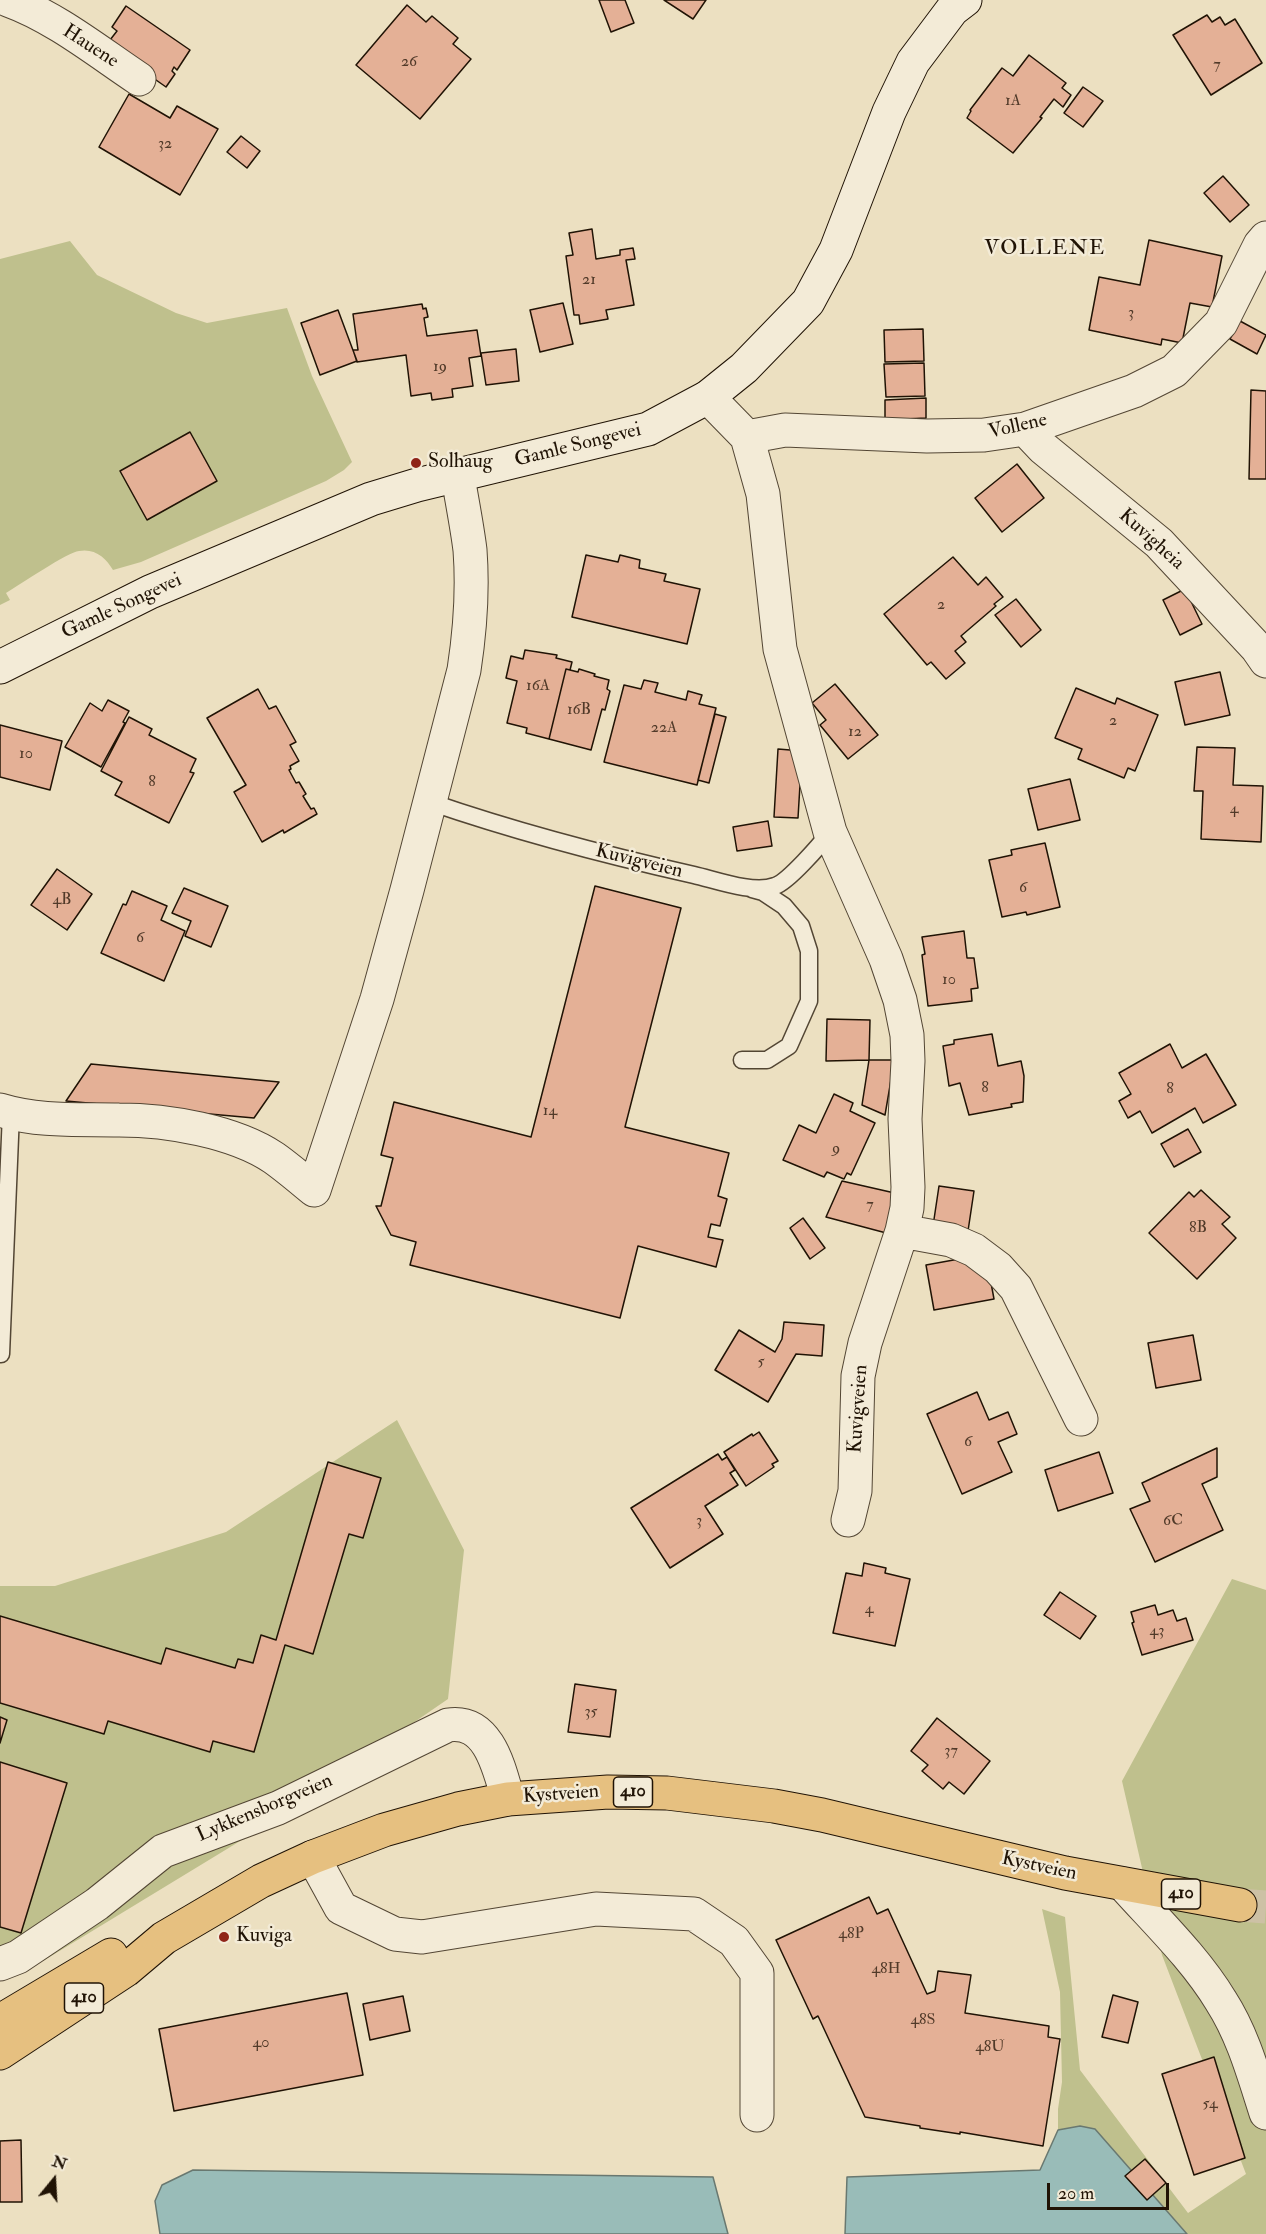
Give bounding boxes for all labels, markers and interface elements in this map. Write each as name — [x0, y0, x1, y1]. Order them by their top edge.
street label: Hauene — [57, 20, 123, 74]
house number: 26 — [401, 53, 417, 73]
house number: 7 — [1213, 56, 1221, 76]
house number: 1A — [1005, 92, 1021, 112]
house number: 32 — [158, 135, 172, 155]
district label: VOLLENE — [984, 236, 1106, 262]
house number: 21 — [582, 271, 596, 291]
house number: 3 — [1128, 304, 1134, 324]
house number: 19 — [433, 358, 447, 378]
street label: Vollene — [986, 409, 1050, 445]
street label: Gamle Songevei — [512, 419, 644, 473]
place label: Solhaug — [428, 451, 493, 475]
marker: Solhaug — [409, 456, 423, 470]
street label: Kuvigheia — [1113, 504, 1189, 576]
street label: Gamle Songevei — [58, 569, 186, 645]
house number: 2 — [937, 596, 945, 616]
house number: 16A — [526, 677, 550, 697]
house number: 16B — [567, 701, 591, 721]
house number: 2 — [1109, 712, 1117, 732]
house number: 22A — [651, 719, 677, 739]
house number: 12 — [848, 723, 862, 743]
house number: 10 — [19, 745, 33, 765]
house number: 8 — [148, 773, 156, 793]
house number: 4 — [1230, 800, 1238, 820]
street label: Kuvigveien — [593, 840, 685, 884]
house number: 6 — [1019, 879, 1027, 899]
house number: 4B — [52, 891, 72, 911]
house number: 6 — [136, 929, 144, 949]
house number: 10 — [942, 971, 956, 991]
house number: 8 — [981, 1079, 989, 1099]
house number: 8 — [1166, 1080, 1174, 1100]
house number: 14 — [543, 1102, 557, 1122]
house number: 9 — [832, 1140, 840, 1160]
house number: 7 — [866, 1196, 874, 1216]
house number: 8B — [1189, 1219, 1207, 1239]
house number: 5 — [757, 1353, 765, 1373]
street label: Kuvigveien — [844, 1364, 874, 1454]
house number: 6 — [964, 1433, 972, 1453]
house number: 3 — [696, 1512, 702, 1532]
house number: 6C — [1163, 1512, 1183, 1532]
house number: 4 — [865, 1600, 873, 1620]
house number: 43 — [1150, 1622, 1164, 1642]
house number: 35 — [584, 1703, 598, 1723]
house number: 37 — [944, 1742, 958, 1762]
street label: Lykkensborgveien — [193, 1770, 337, 1848]
road number: 410 — [614, 1777, 652, 1807]
street label: Kystveien — [522, 1780, 600, 1810]
street label: Kystveien — [999, 1847, 1079, 1887]
road number: 410 — [1162, 1879, 1200, 1909]
place label: Kuviga — [236, 1925, 292, 1949]
house number: 48P — [838, 1925, 864, 1945]
marker: Kuviga — [217, 1930, 231, 1944]
house number: 48H — [871, 1960, 901, 1980]
road number: 410 — [64, 1983, 104, 2013]
house number: 48S — [910, 2011, 936, 2031]
house number: 40 — [253, 2034, 269, 2054]
house number: 48U — [975, 2038, 1005, 2058]
house number: 54 — [1202, 2095, 1218, 2115]
north arrow — [24, 2150, 84, 2210]
text: N — [50, 2151, 69, 2175]
scale bar — [1050, 2171, 1172, 2209]
text: 20 m — [1058, 2182, 1094, 2205]

